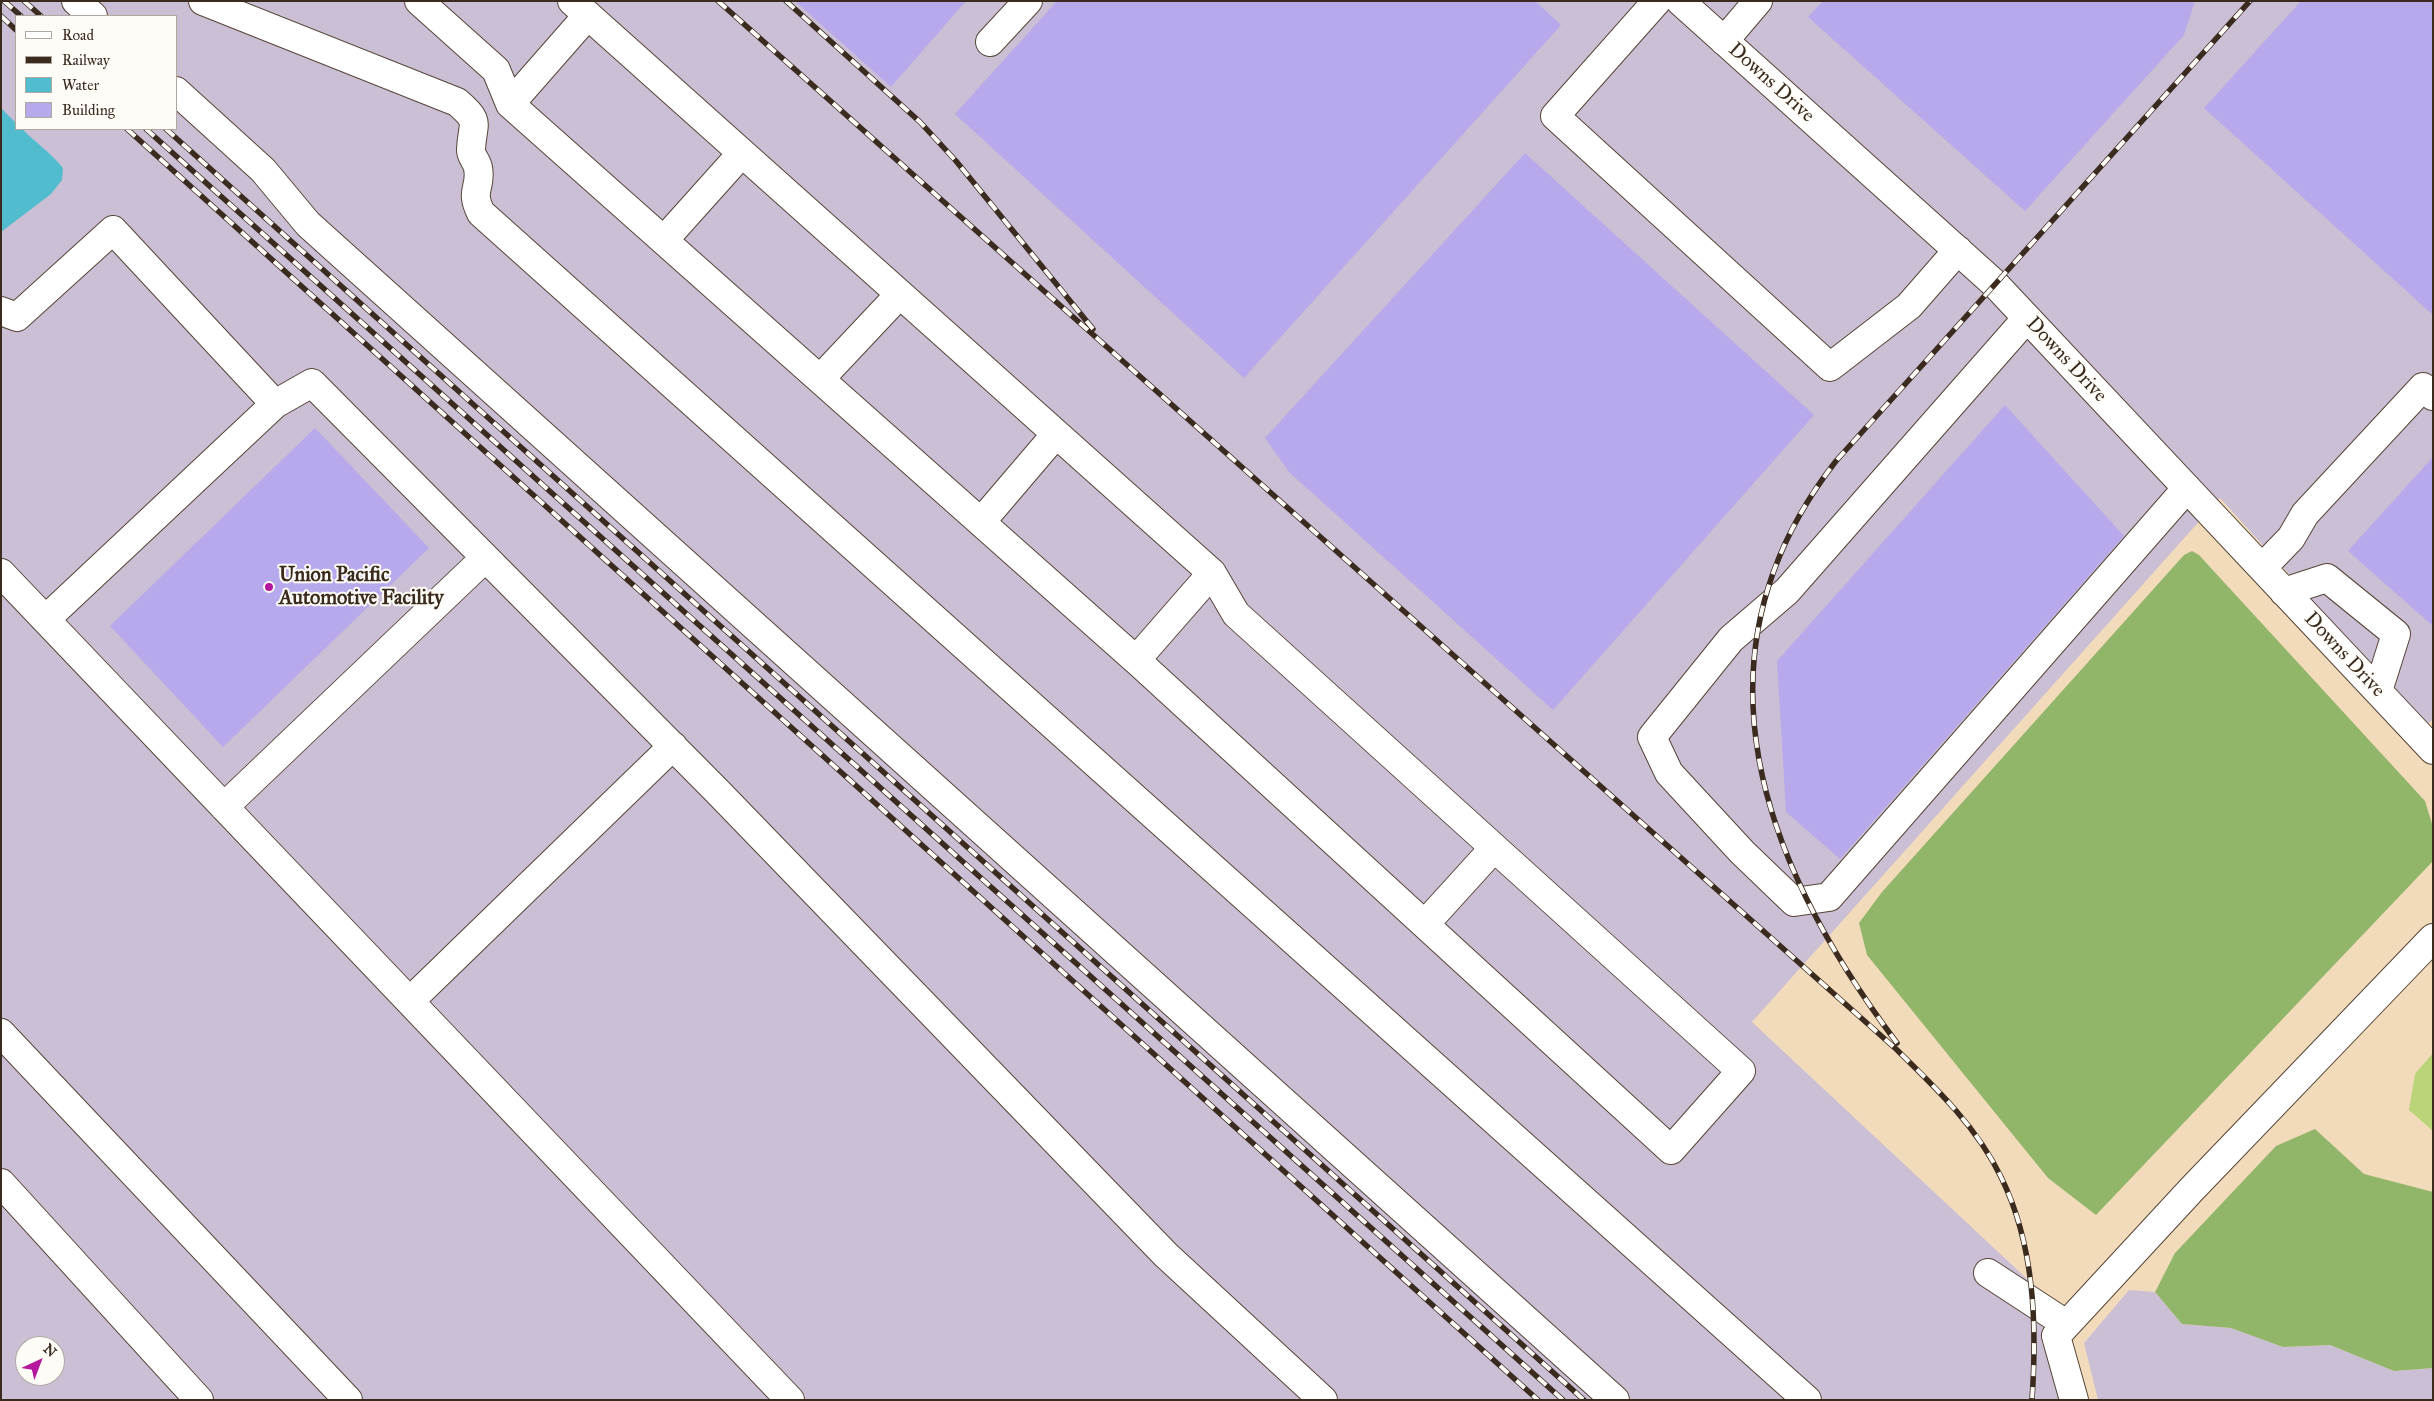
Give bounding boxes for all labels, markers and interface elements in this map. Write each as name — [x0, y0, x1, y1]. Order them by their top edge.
legend — [15, 15, 178, 130]
text: Road — [62, 26, 94, 44]
street label: Downs Drive — [1723, 38, 1819, 128]
text: Railway — [62, 51, 110, 69]
text: Water — [62, 76, 99, 94]
text: Building — [62, 101, 115, 119]
street label: Downs Drive — [2020, 312, 2112, 408]
place label: Union Pacific Automotive Facility — [279, 564, 444, 611]
marker: Union Pacific Automotive Facility — [263, 581, 275, 593]
street label: Downs Drive — [2298, 607, 2390, 703]
north arrow — [15, 1336, 65, 1386]
text: N — [40, 1340, 60, 1361]

